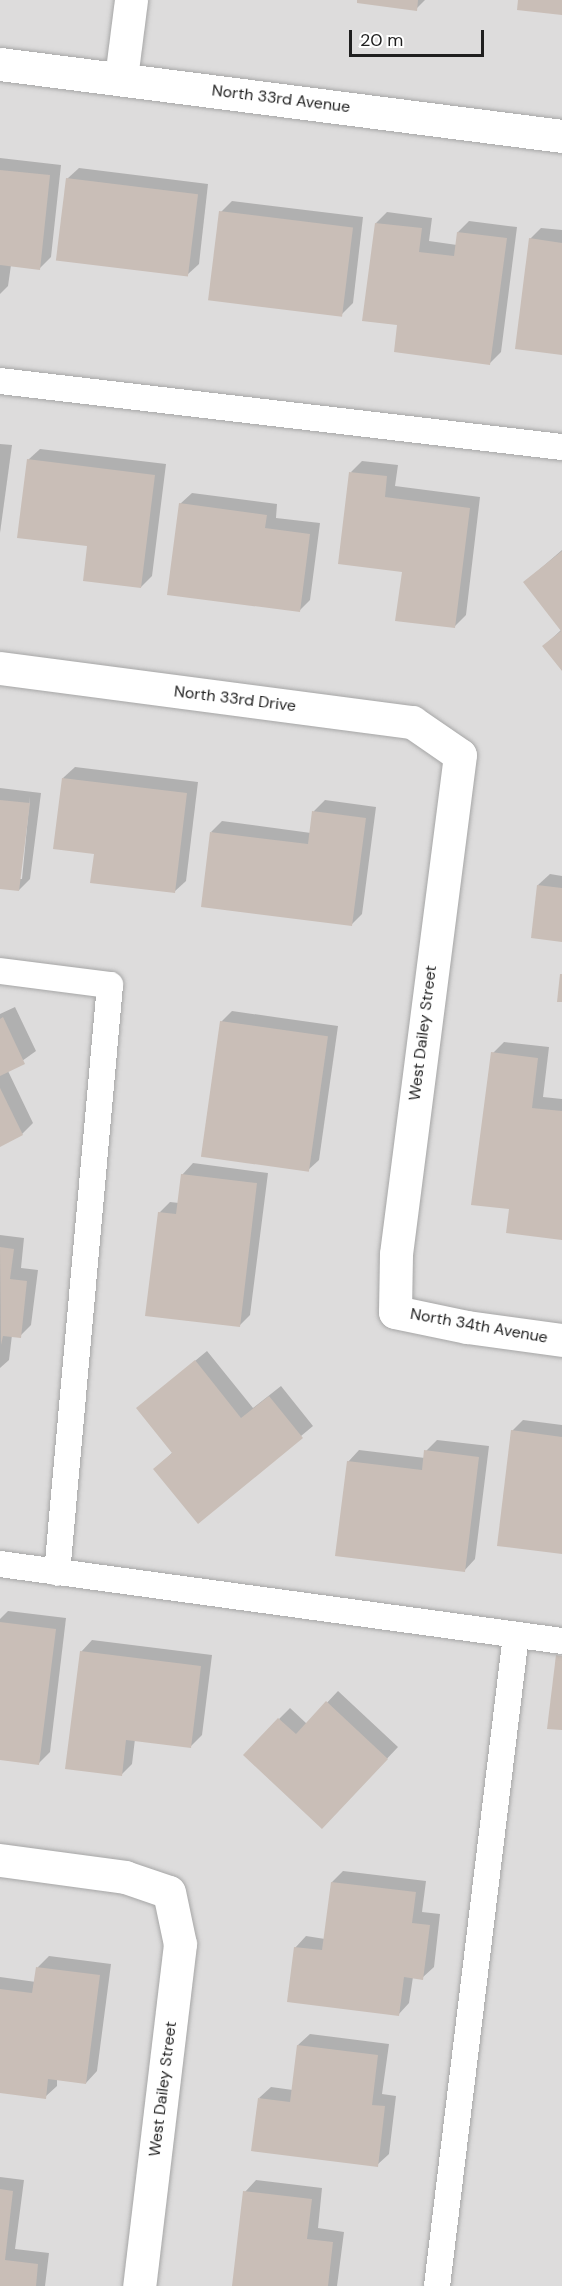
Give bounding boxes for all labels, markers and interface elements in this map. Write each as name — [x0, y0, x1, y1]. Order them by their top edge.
scale bar — [352, 18, 487, 56]
text: 20 m — [360, 28, 403, 52]
street label: North 33rd Avenue — [211, 81, 351, 117]
street label: North 33rd Drive — [173, 682, 297, 716]
street label: West Dailey Street — [405, 964, 441, 1102]
street label: North 34th Avenue — [409, 1304, 549, 1348]
street label: West Dailey Street — [145, 2020, 181, 2158]

